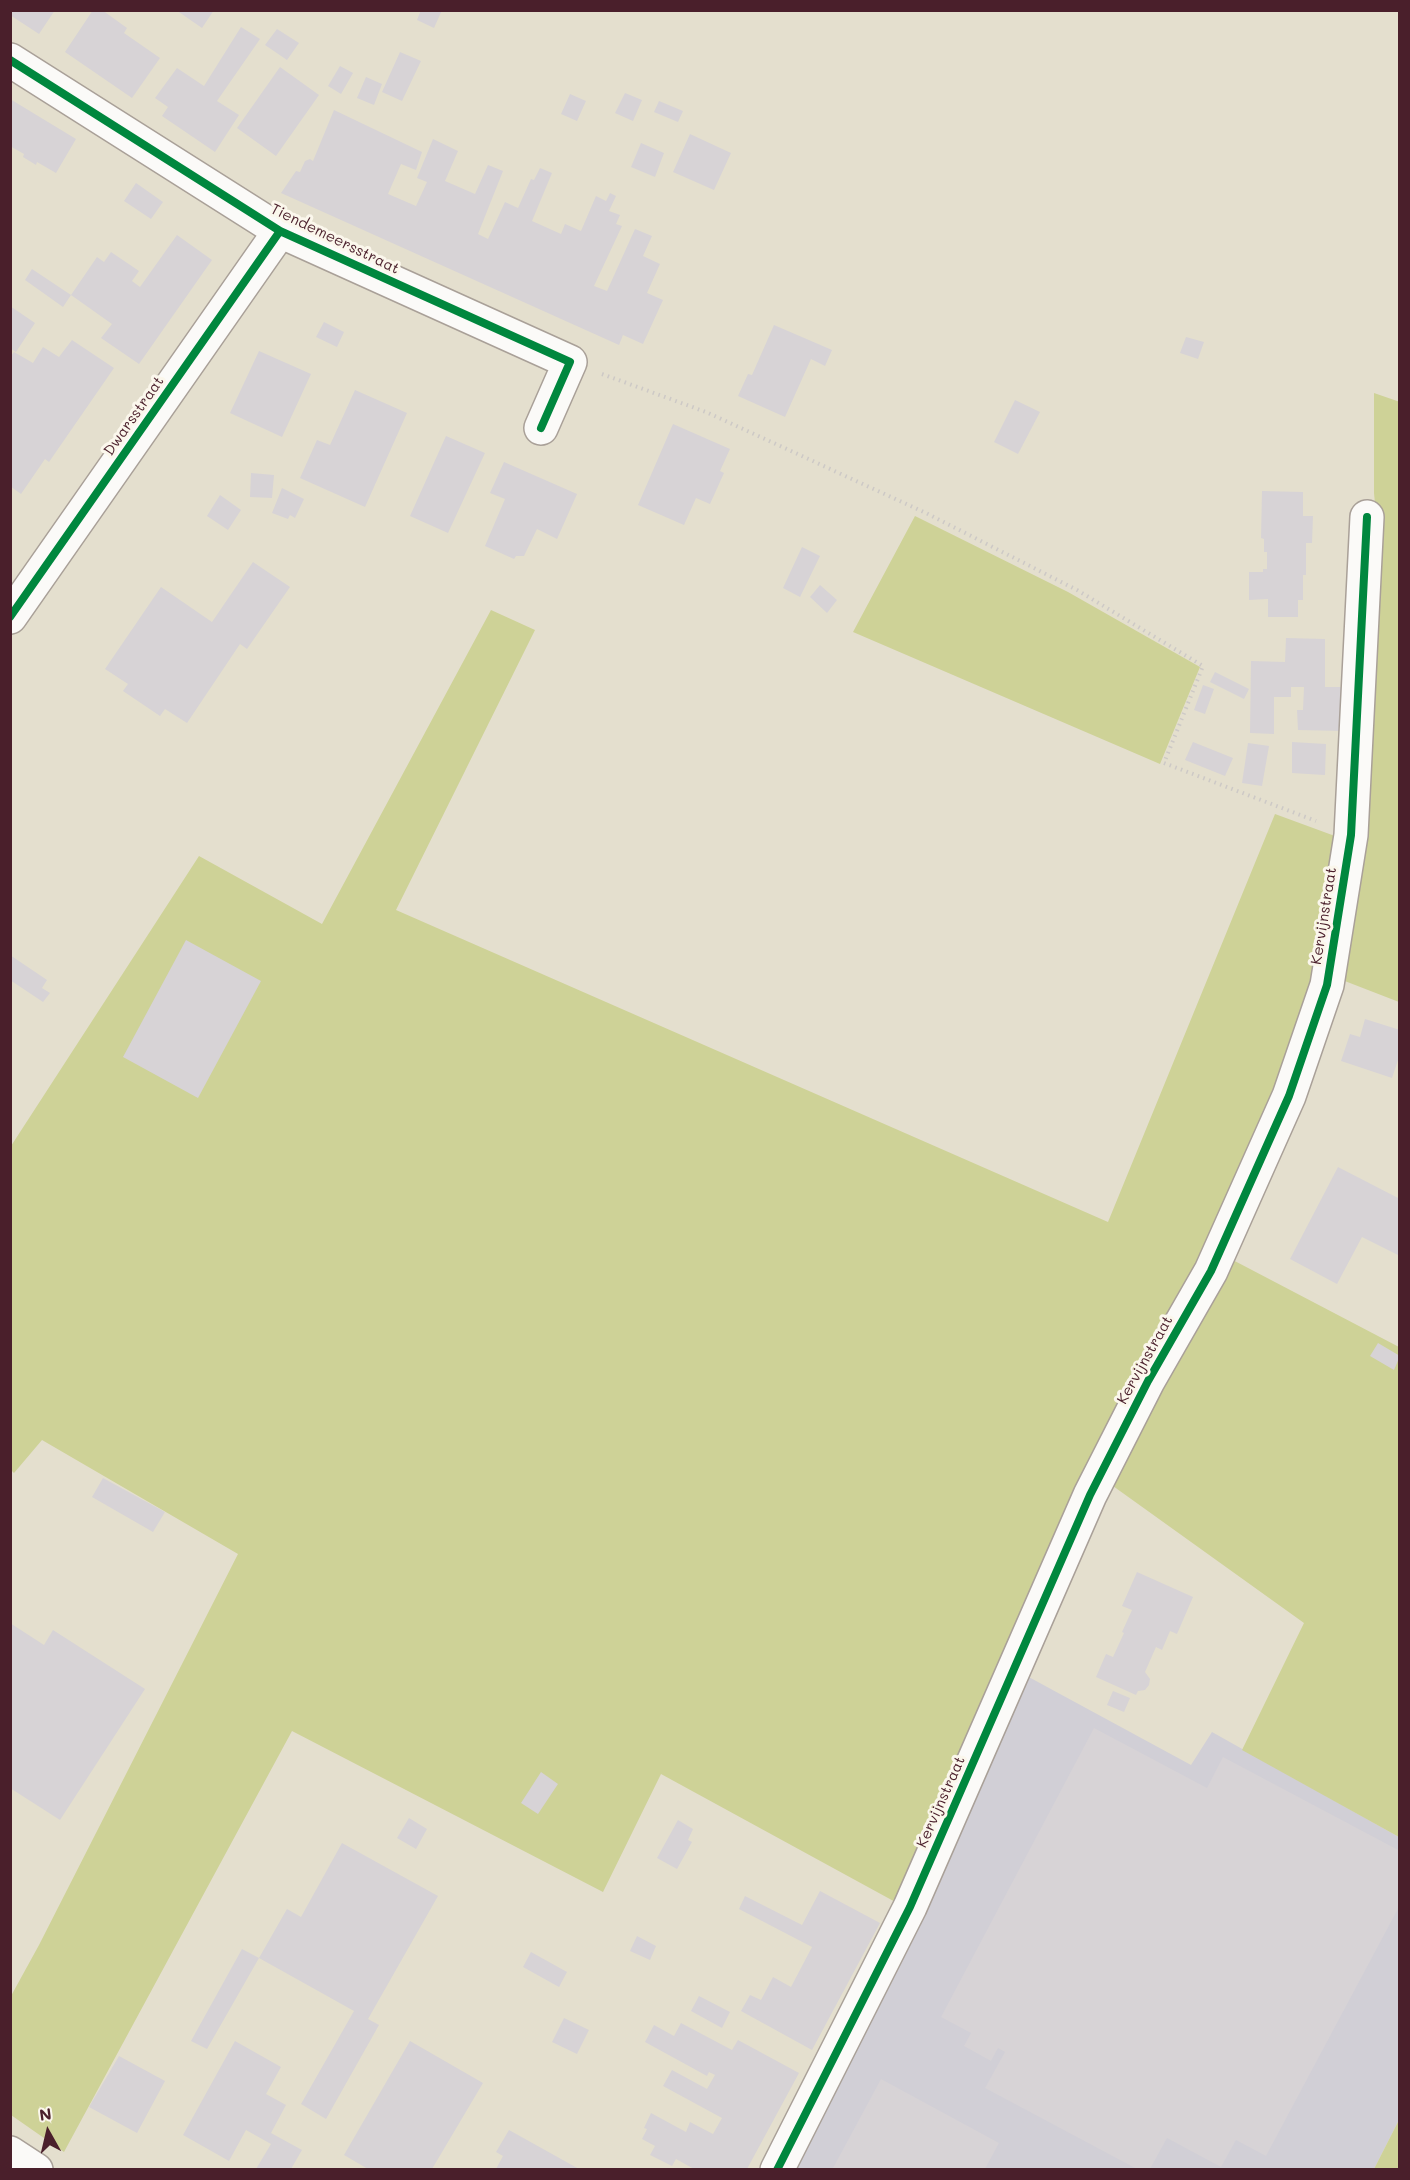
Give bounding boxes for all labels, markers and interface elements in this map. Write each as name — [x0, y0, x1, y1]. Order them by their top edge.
street label: Tiendemeersstraat — [268, 200, 402, 278]
street label: Dwarsstraat — [100, 373, 168, 459]
street label: Kervijnstraat — [1307, 866, 1341, 966]
street label: Kervijnstraat — [1113, 1313, 1177, 1407]
street label: Kervijnstraat — [913, 1753, 969, 1851]
north arrow — [18, 2102, 78, 2162]
text: N — [38, 2102, 53, 2125]

